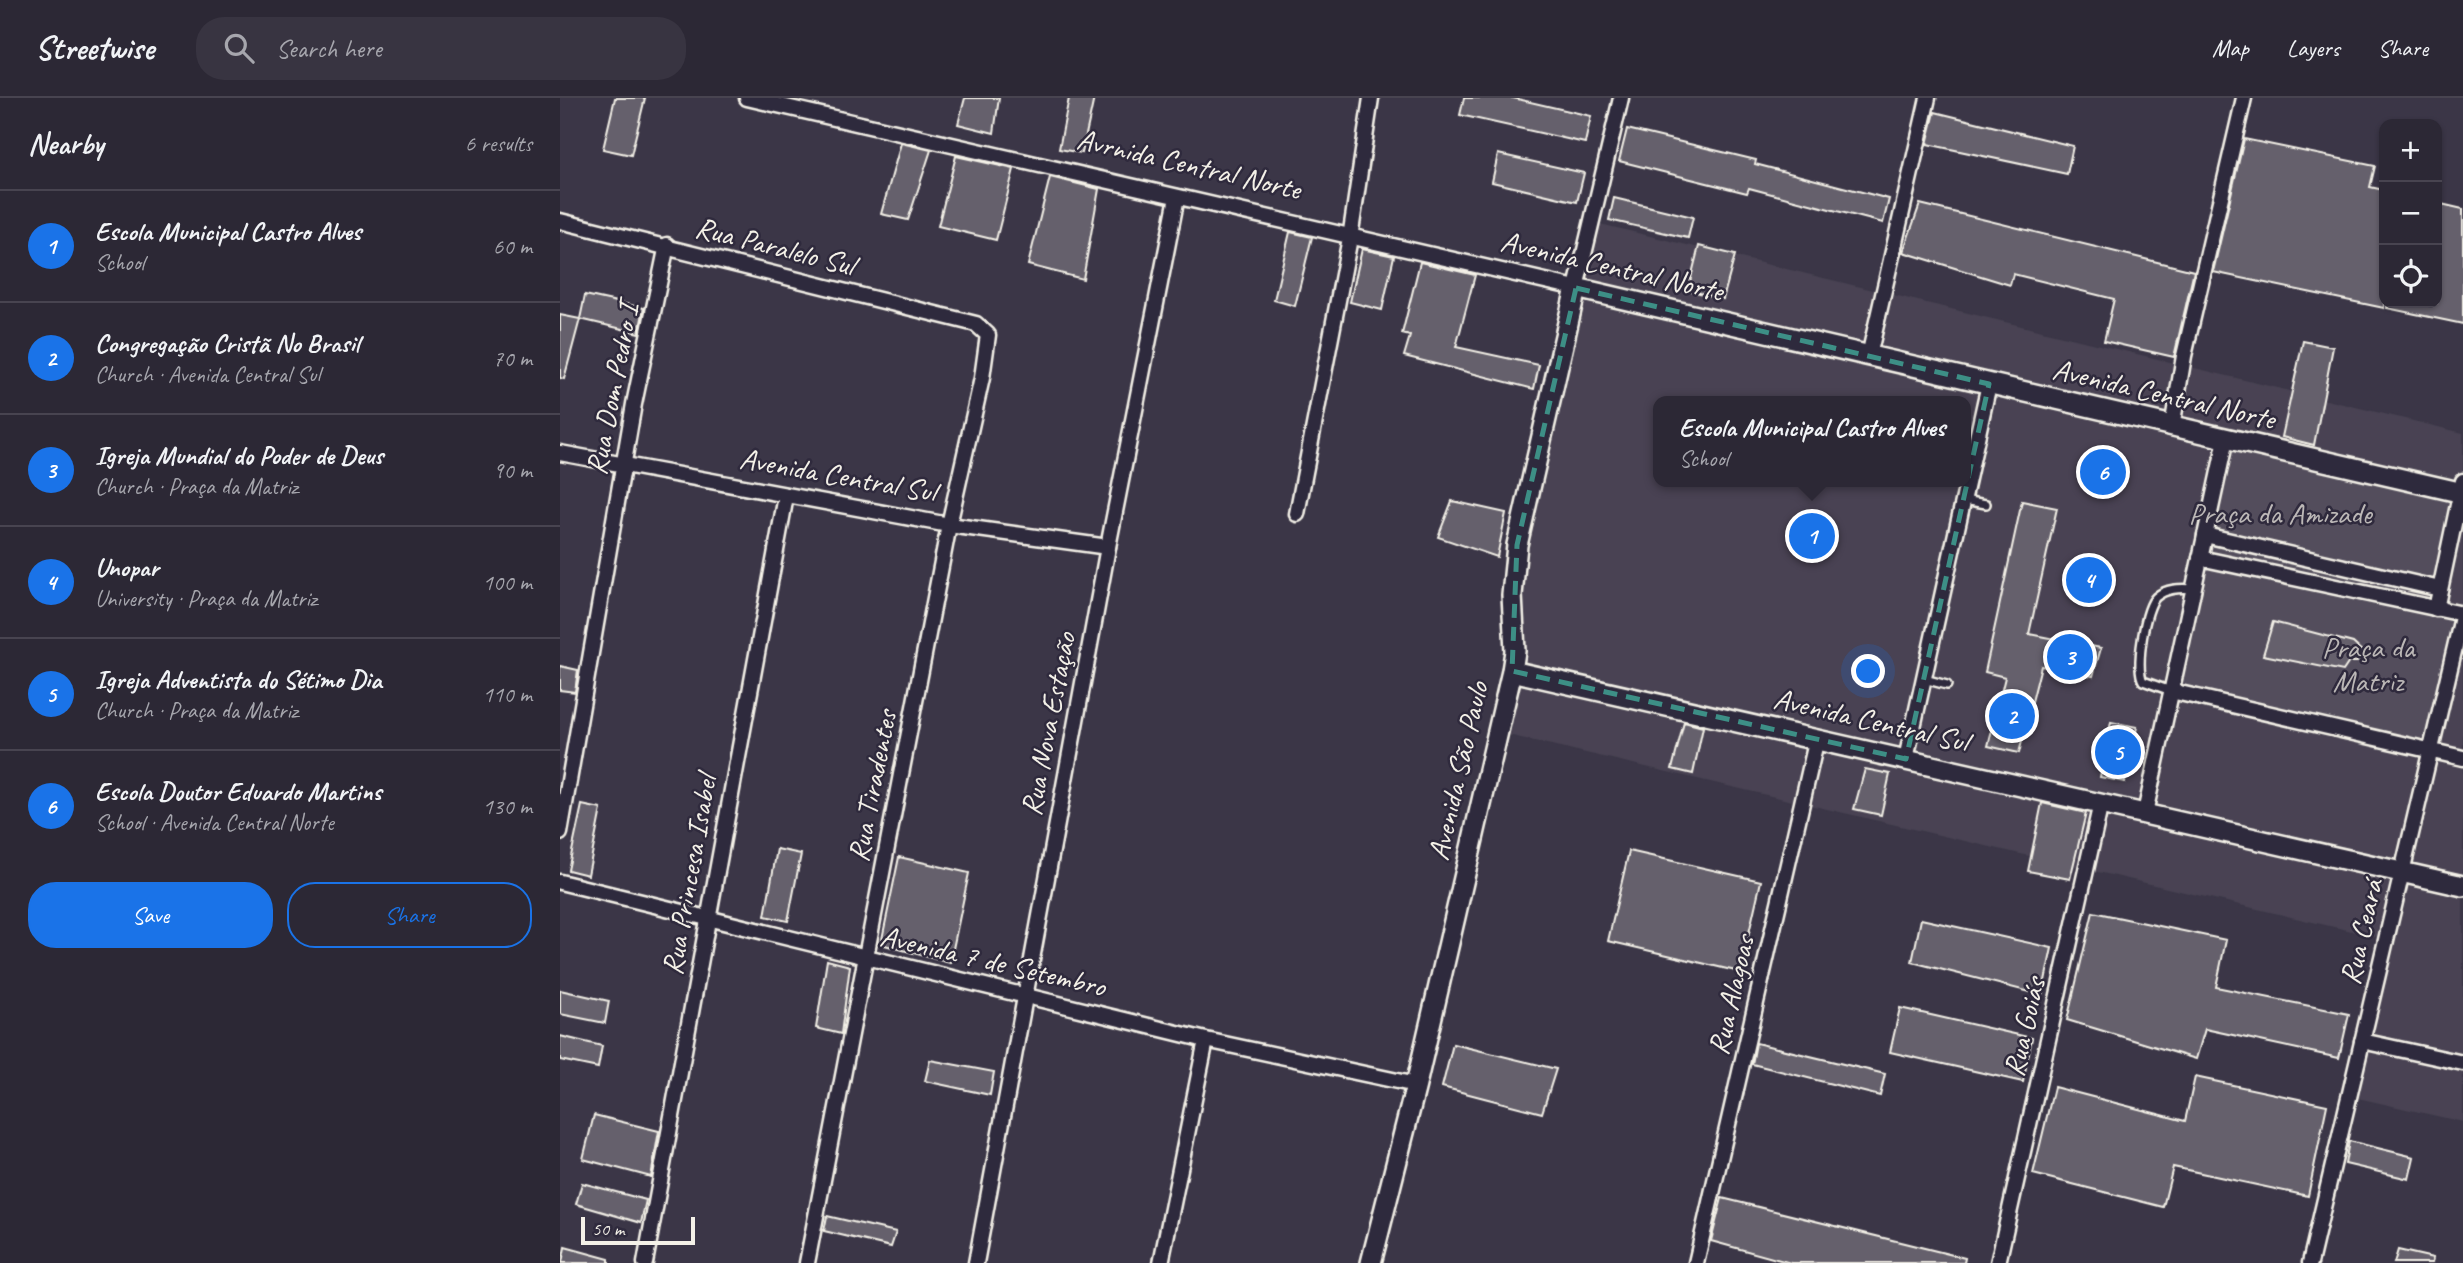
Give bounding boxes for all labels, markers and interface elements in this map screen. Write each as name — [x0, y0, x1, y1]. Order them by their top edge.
search box — [196, 17, 686, 80]
text: Streetwise — [35, 27, 154, 69]
icon: search — [220, 29, 258, 67]
text: Search here — [276, 32, 382, 65]
text: Map — [2212, 33, 2249, 63]
text: Layers — [2287, 33, 2340, 63]
text: Share — [2378, 33, 2428, 63]
map controls — [2379, 119, 2442, 308]
button: + — [2379, 119, 2442, 182]
street label: Avrnida Central Norte — [1073, 120, 1307, 209]
text: Nearby — [28, 125, 104, 163]
text: 6 results — [465, 129, 532, 158]
button: − — [2379, 182, 2442, 245]
street label: Rua Paralelo Sul — [692, 208, 863, 285]
text: Escola Municipal Castro Alves — [95, 215, 361, 248]
street label: Avenida Central Norte — [1497, 222, 1729, 311]
text: 1 — [46, 232, 56, 261]
text: 60 m — [493, 232, 532, 261]
button: locate — [2379, 245, 2442, 308]
text: School — [95, 248, 144, 277]
street label: Rua Dom Pedro I — [577, 293, 649, 478]
text: Congregação Cristã No Brasil — [95, 327, 359, 360]
text: 2 — [46, 344, 56, 373]
text: 70 m — [493, 344, 532, 373]
street label: Avenida Central Norte — [2049, 350, 2281, 439]
text: Church · Avenida Central Sul — [95, 360, 320, 389]
popup — [1653, 396, 1971, 487]
text: Escola Municipal Castro Alves — [1679, 411, 1945, 444]
text: Igreja Mundial do Poder de Deus — [95, 439, 383, 472]
street label: Avenida Central Sul — [737, 439, 944, 512]
text: School — [1679, 444, 1728, 473]
pin: 6 — [2080, 446, 2126, 498]
text: 3 — [46, 456, 56, 485]
text: 90 m — [493, 456, 532, 485]
text: Church · Praça da Matriz — [95, 472, 298, 501]
park label: Praça da Amizade — [2189, 494, 2374, 532]
pin: 1 — [1789, 510, 1835, 562]
text: Unopar — [95, 551, 159, 584]
pin: 4 — [2066, 554, 2112, 606]
text: 4 — [46, 568, 56, 597]
text: 100 m — [483, 568, 532, 597]
text: University · Praça da Matriz — [95, 584, 317, 613]
street label: Rua Nova Estação — [1012, 628, 1085, 819]
park label: Praça da Matriz — [2322, 628, 2416, 700]
pin: 3 — [2047, 631, 2093, 683]
your location — [1851, 654, 1885, 688]
text: Igreja Adventista do Sétimo Dia — [95, 663, 382, 696]
street label: Avenida São Paulo — [1419, 677, 1497, 864]
street label: Avenida Central Sul — [1770, 679, 1977, 762]
text: 5 — [46, 680, 56, 709]
text: 110 m — [483, 680, 532, 709]
pin: 2 — [1989, 690, 2035, 742]
text: Church · Praça da Matriz — [95, 696, 298, 725]
street label: Rua Tiradentes — [839, 704, 906, 865]
pin: 5 — [2095, 726, 2141, 778]
street label: Rua Princesa Isabel — [653, 767, 726, 978]
text: Escola Doutor Eduardo Martins — [95, 775, 381, 808]
text: 6 — [46, 792, 56, 821]
text: 130 m — [483, 792, 532, 821]
text: School · Avenida Central Norte — [95, 808, 334, 837]
street label: Rua Ceará — [2330, 873, 2392, 988]
button: Save — [28, 882, 273, 948]
button: Share — [287, 882, 532, 948]
street label: Avenida 7 de Setembro — [877, 917, 1111, 1006]
street label: Rua Alagoas — [1699, 929, 1764, 1058]
street label: Rua Goiás — [1994, 971, 2054, 1080]
scale bar — [581, 1214, 695, 1246]
text: 50 m — [592, 1217, 624, 1241]

